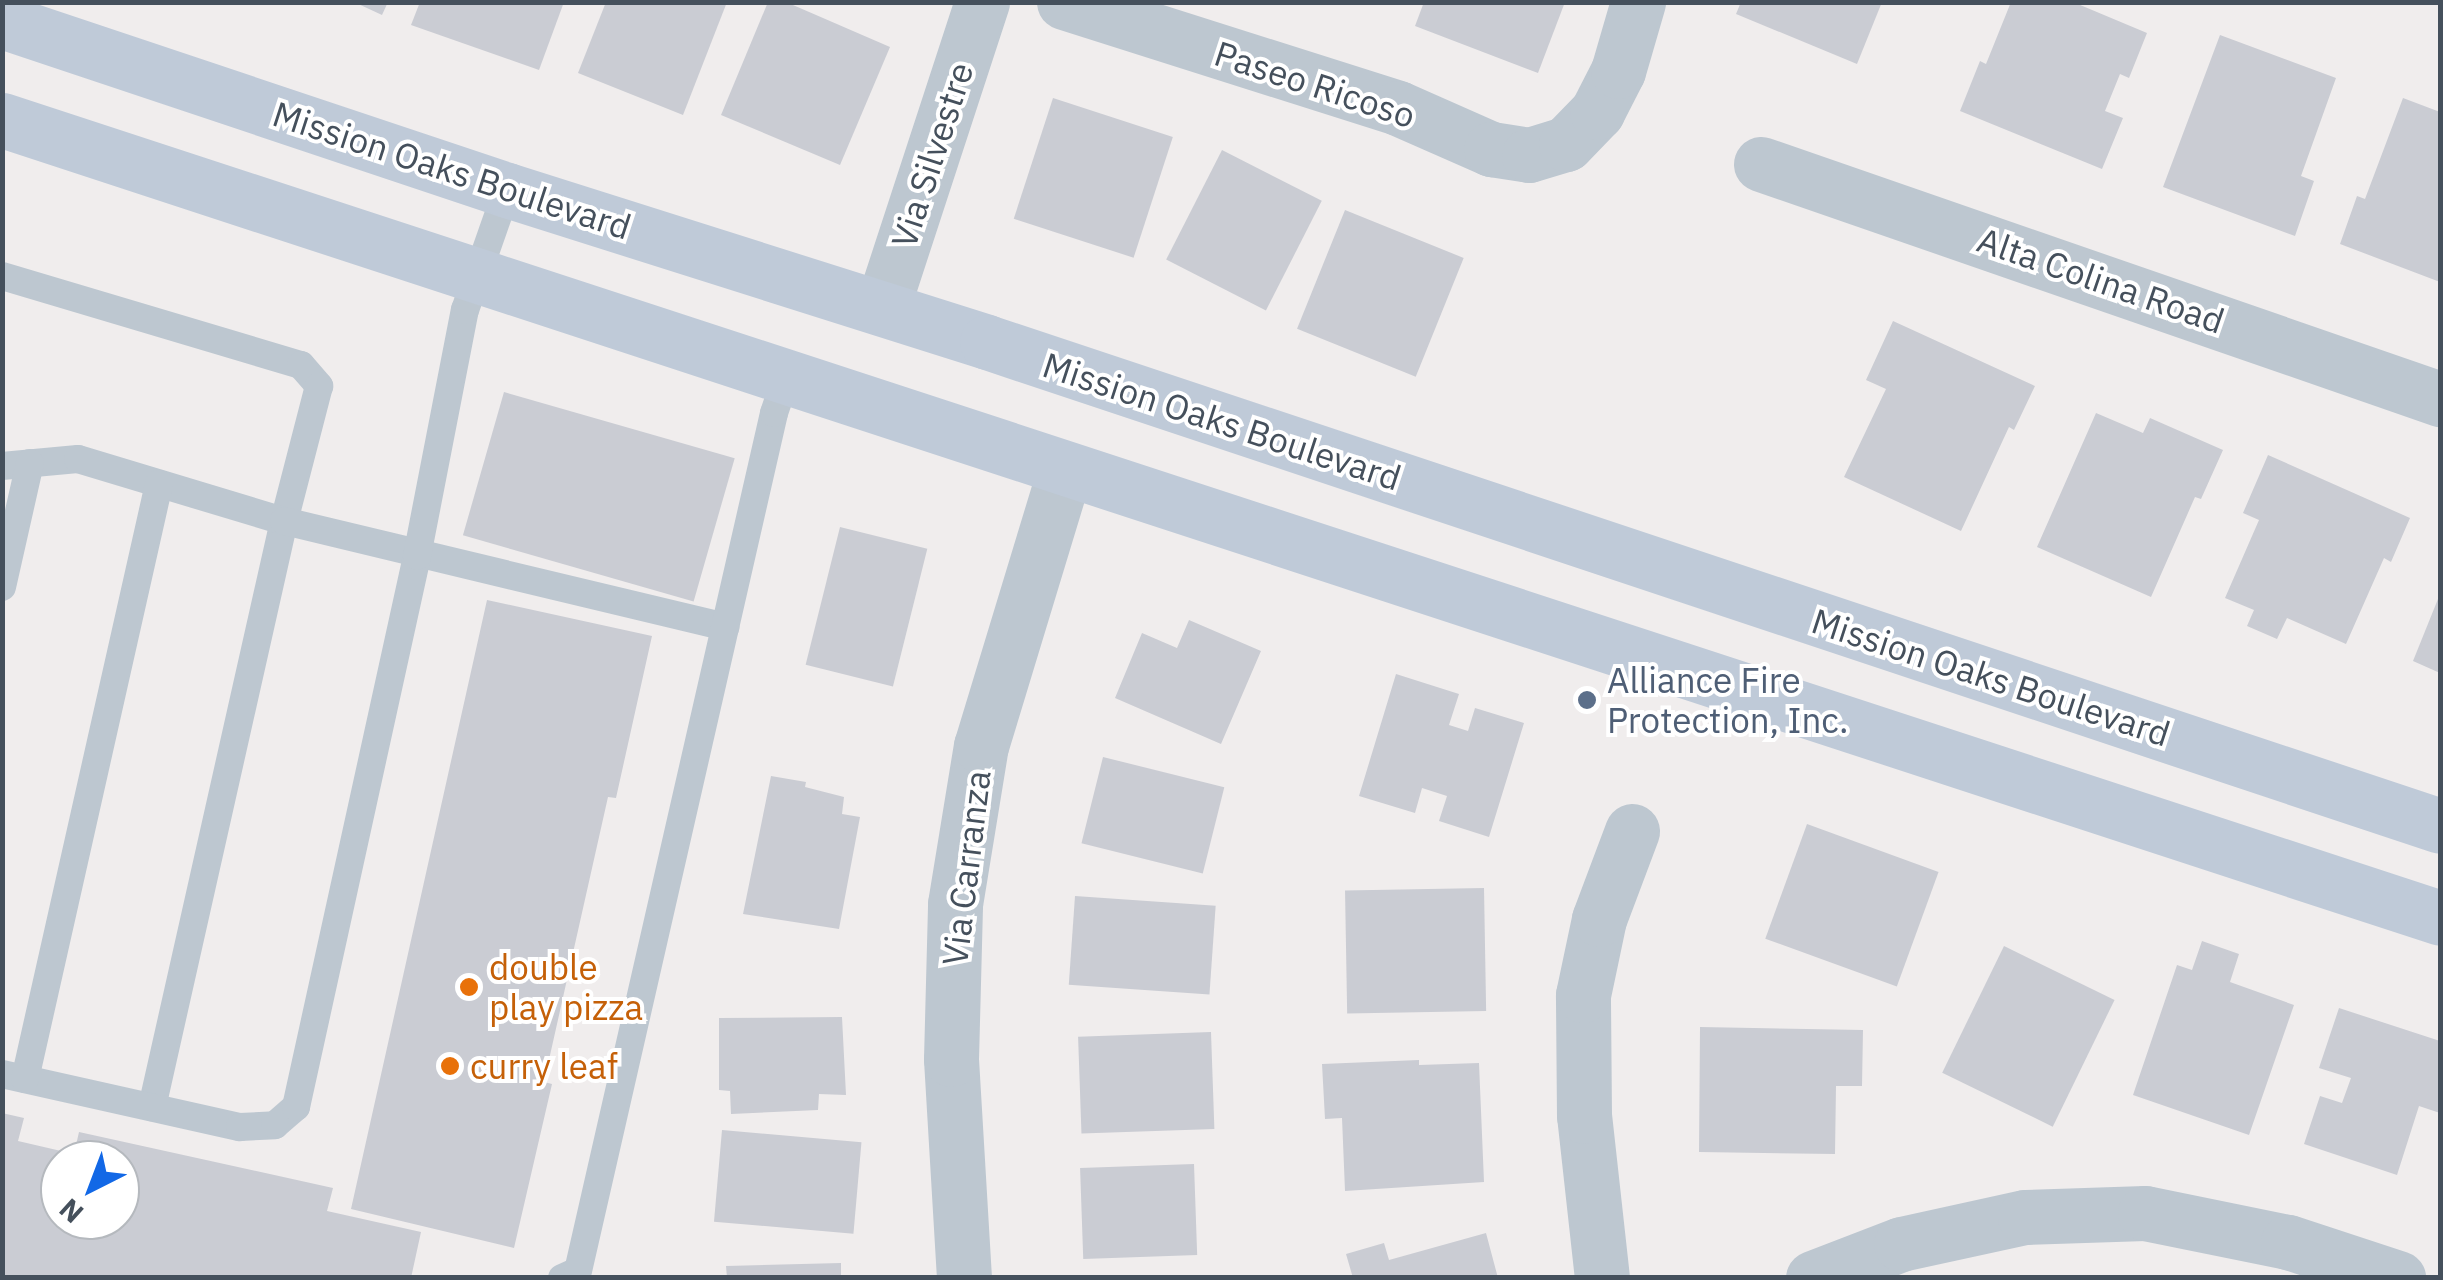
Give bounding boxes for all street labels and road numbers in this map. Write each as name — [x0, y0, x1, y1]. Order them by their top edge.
street label: Paseo Ricoso — [1209, 32, 1421, 136]
street label: Via Silvestre — [882, 57, 982, 253]
street label: Mission Oaks Boulevard — [268, 92, 636, 248]
street label: Alta Colina Road — [1972, 218, 2230, 342]
street label: Mission Oaks Boulevard — [1038, 343, 1406, 499]
street label: Mission Oaks Boulevard — [1807, 599, 2175, 755]
street label: Via Carranza — [933, 768, 999, 968]

